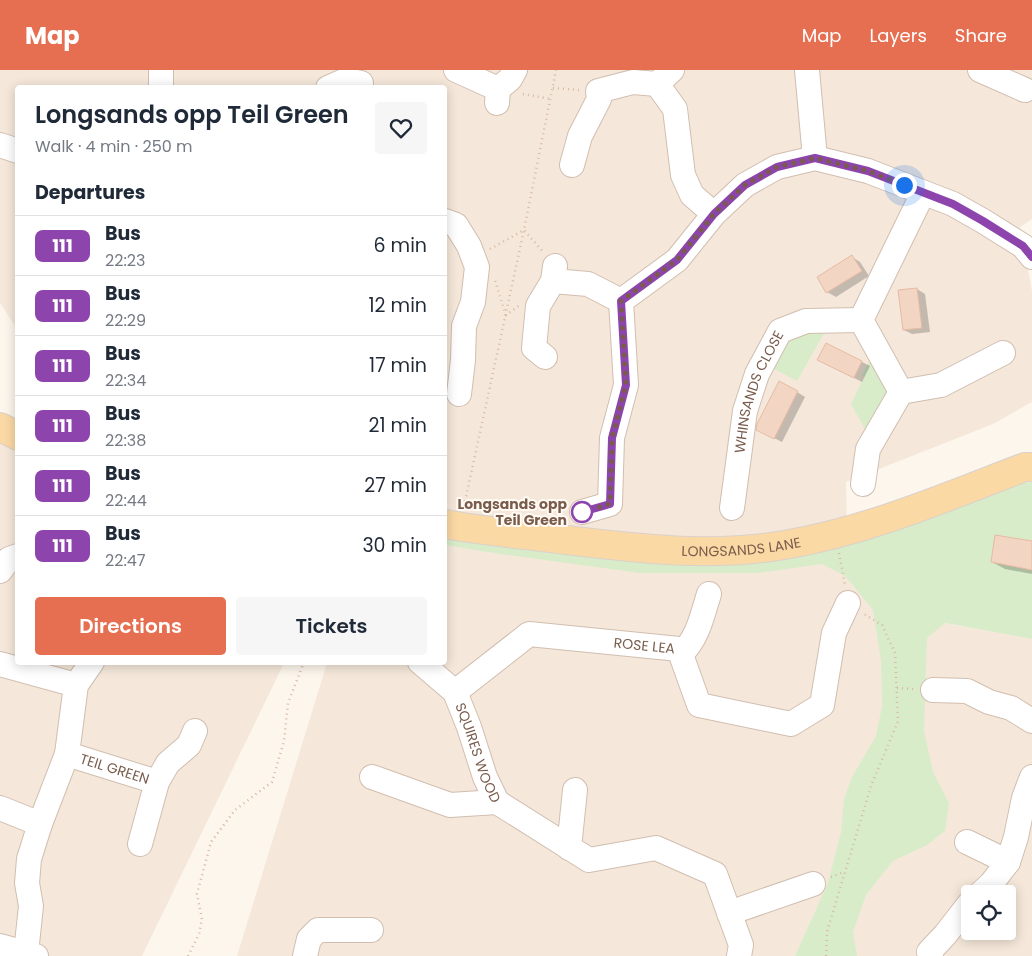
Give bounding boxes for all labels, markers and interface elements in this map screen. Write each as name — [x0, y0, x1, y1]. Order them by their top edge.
text: Map — [25, 19, 80, 52]
text: Map — [802, 23, 842, 48]
text: Layers — [870, 23, 927, 48]
text: Share — [955, 23, 1007, 48]
text: Longsands opp Teil Green — [35, 98, 349, 131]
button: heart — [375, 102, 427, 154]
text: Walk · 4 min · 250 m — [35, 135, 193, 158]
your location — [892, 173, 917, 198]
text: Departures — [35, 179, 145, 206]
text: Bus — [105, 220, 141, 247]
text: 6 min — [373, 232, 427, 259]
text: 111 — [52, 233, 73, 258]
text: 22:23 — [105, 249, 145, 272]
text: Bus — [105, 280, 141, 307]
text: 12 min — [369, 292, 427, 319]
text: 111 — [52, 293, 73, 318]
text: 22:29 — [105, 309, 146, 332]
street label: WHINSANDS CLOSE — [729, 327, 788, 454]
text: Bus — [105, 340, 141, 367]
text: 17 min — [369, 352, 427, 379]
text: 111 — [52, 353, 73, 378]
text: 22:34 — [105, 369, 146, 392]
text: Bus — [105, 400, 141, 427]
text: 21 min — [369, 412, 427, 439]
text: 111 — [52, 413, 73, 438]
text: 22:38 — [105, 429, 146, 452]
text: Bus — [105, 460, 141, 487]
text: 27 min — [364, 472, 427, 499]
text: 111 — [52, 473, 73, 498]
text: 22:44 — [105, 489, 147, 512]
place label: Longsands opp Teil Green — [457, 494, 567, 530]
marker: Longsands opp Teil Green — [571, 501, 593, 523]
text: Bus — [105, 520, 141, 547]
text: 30 min — [362, 532, 427, 559]
street label: LONGSANDS LANE — [681, 532, 803, 561]
text: 111 — [52, 533, 73, 558]
text: 22:47 — [105, 549, 146, 572]
button: Directions — [35, 597, 226, 655]
button: Tickets — [236, 597, 427, 655]
street label: ROSE LEA — [613, 633, 676, 659]
street label: SQUIRES WOOD — [450, 700, 506, 806]
street label: TEIL GREEN — [78, 749, 152, 789]
map controls — [961, 885, 1016, 940]
button: locate — [961, 885, 1016, 940]

